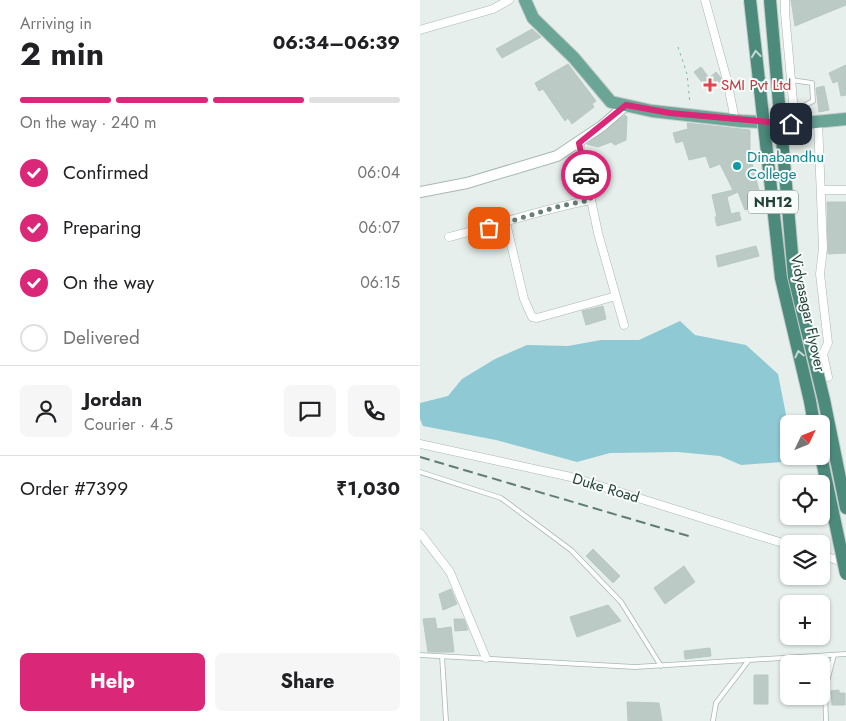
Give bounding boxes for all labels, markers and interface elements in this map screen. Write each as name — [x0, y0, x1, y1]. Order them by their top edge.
text: Arriving in — [20, 12, 92, 35]
text: 06:34–06:39 — [273, 29, 400, 56]
text: 2 min — [20, 31, 104, 77]
one-way arrow — [751, 50, 762, 58]
place label: SMI Pvt Ltd — [721, 74, 791, 96]
marker: SMI Pvt Ltd — [703, 78, 717, 92]
pin — [770, 103, 812, 145]
icon: home — [777, 110, 805, 138]
text: On the way · 240 m — [20, 111, 156, 134]
place label: Dinabandhu College — [747, 146, 824, 185]
courier — [561, 150, 611, 200]
icon: check — [20, 159, 48, 187]
text: Confirmed — [63, 159, 149, 186]
marker: Dinabandhu College — [731, 160, 743, 172]
text: 06:04 — [357, 161, 400, 184]
icon: car — [572, 161, 600, 189]
road number: NH12 — [748, 190, 798, 213]
pin — [468, 207, 510, 249]
icon: check — [20, 214, 48, 242]
text: Preparing — [63, 214, 141, 241]
icon: bag — [475, 214, 503, 242]
text: 06:07 — [358, 216, 400, 239]
street label: Vidyasagar Flyover — [785, 252, 831, 375]
icon: check — [20, 269, 48, 297]
text: On the way — [63, 269, 154, 296]
text: 06:15 — [360, 271, 400, 294]
text: Delivered — [63, 324, 140, 351]
one-way arrow — [794, 349, 805, 358]
button: person — [20, 385, 72, 437]
button: chat — [284, 385, 336, 437]
button: phone — [348, 385, 400, 437]
text: Jordan — [84, 386, 142, 413]
text: Courier · 4.5 — [84, 413, 173, 436]
north arrow — [780, 415, 830, 465]
map controls — [780, 415, 830, 705]
street label: Duke Road — [570, 467, 642, 509]
text: Order #7399 — [20, 475, 128, 502]
text: ₹1,030 — [336, 475, 400, 502]
button: locate — [780, 475, 830, 525]
button: layers — [780, 535, 830, 585]
button: + — [780, 595, 830, 645]
button: Help — [20, 653, 205, 711]
button: Share — [215, 653, 400, 711]
button: − — [780, 655, 830, 705]

